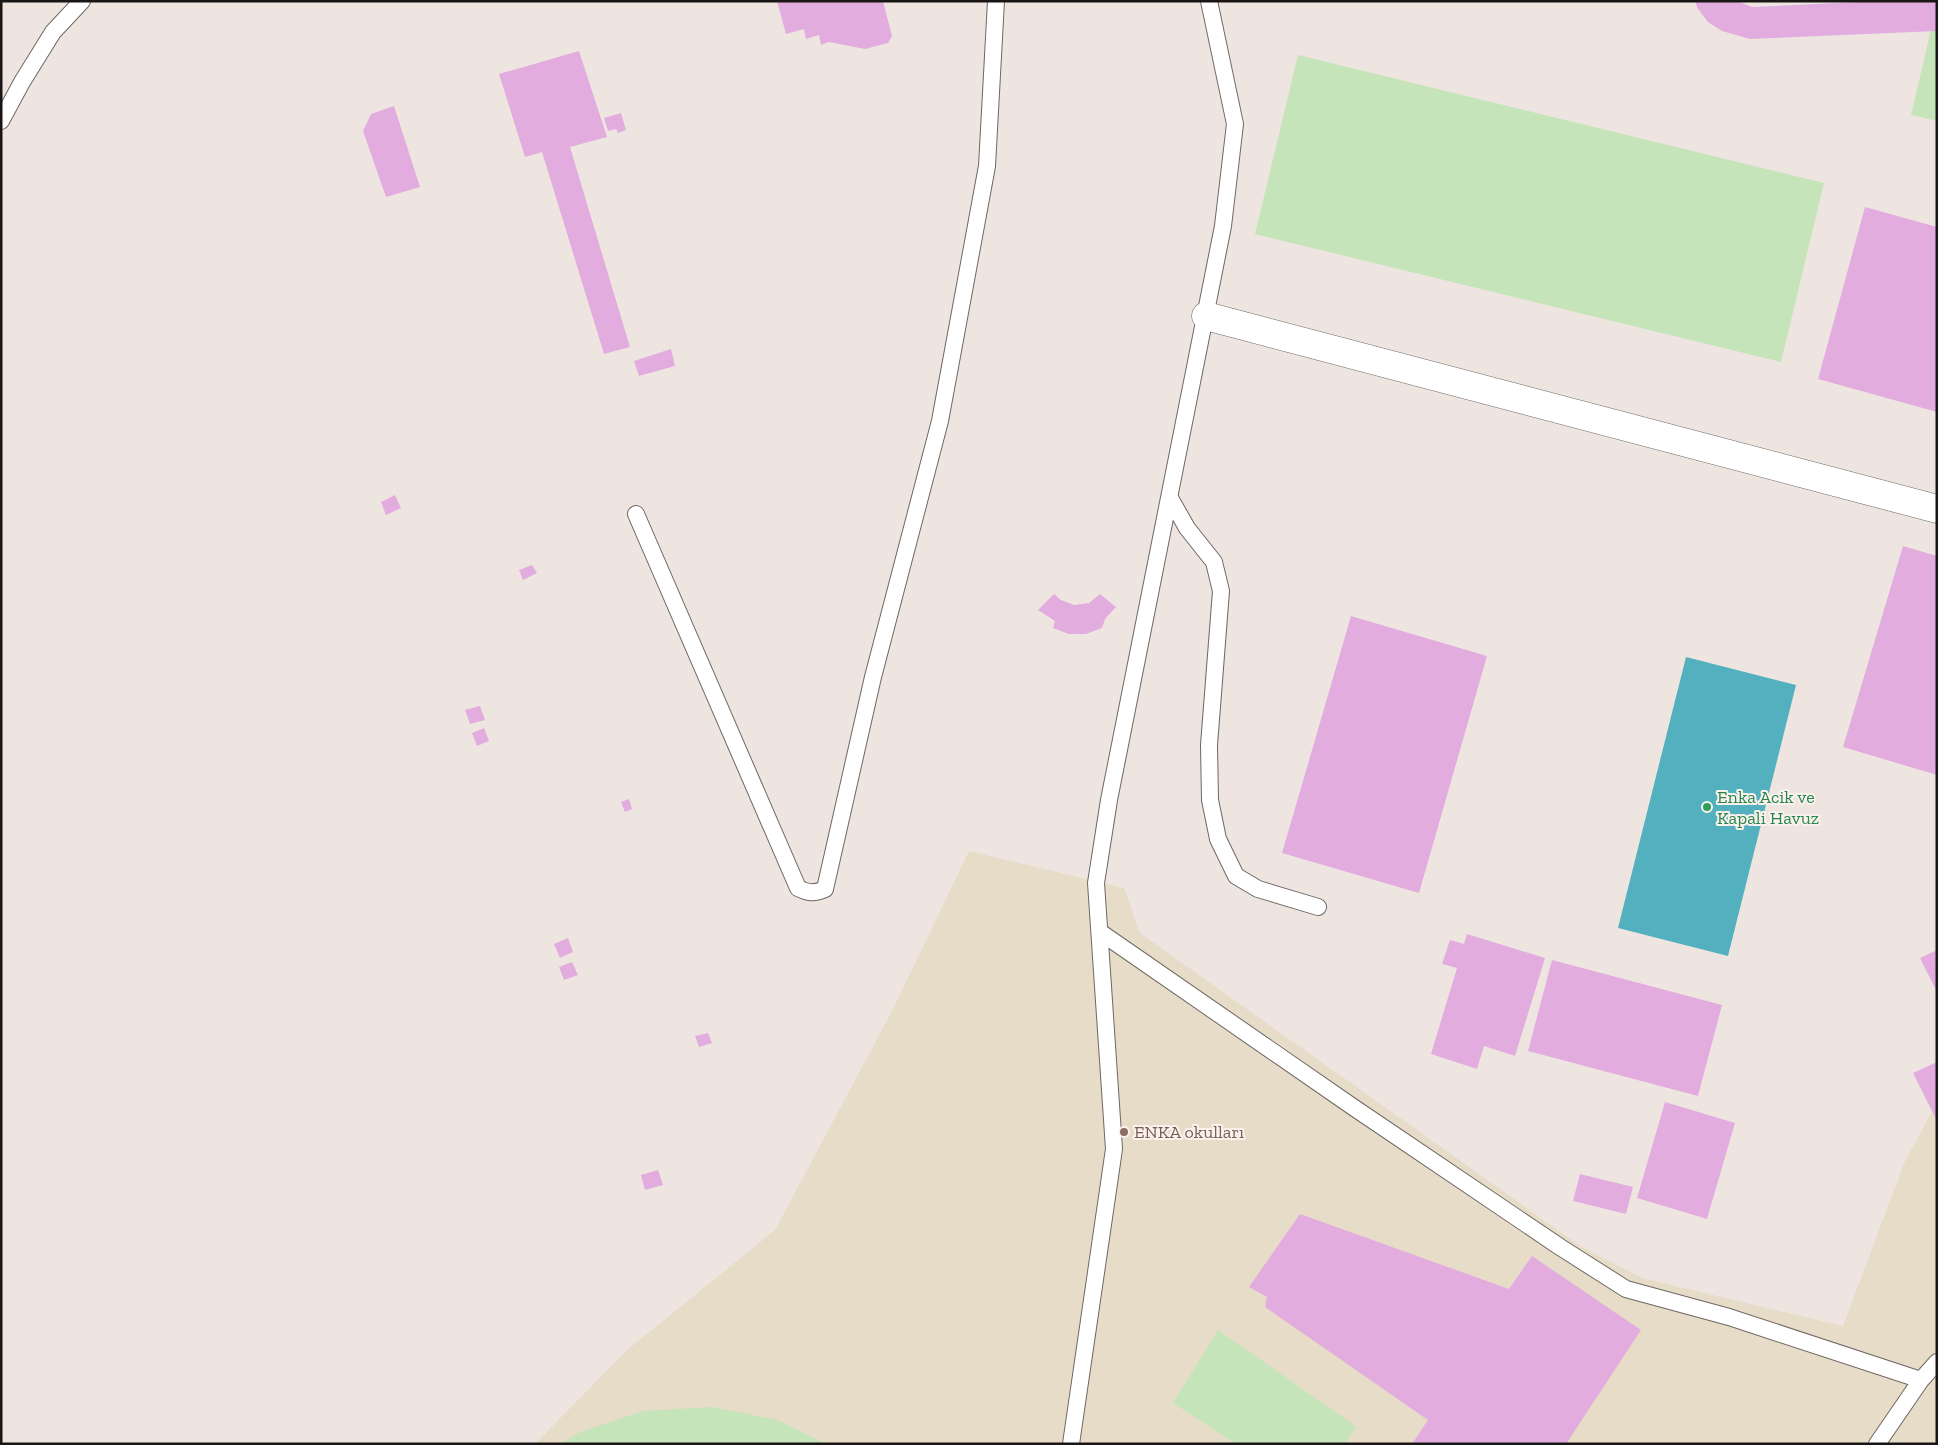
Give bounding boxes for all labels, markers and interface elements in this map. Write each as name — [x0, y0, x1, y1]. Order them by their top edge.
place label: Enka Acik ve Kapali Havuz — [1717, 786, 1819, 829]
marker: Enka Acik ve Kapali Havuz — [1701, 801, 1713, 813]
place label: ENKA okulları — [1134, 1121, 1244, 1143]
marker: ENKA okulları — [1118, 1126, 1130, 1138]

